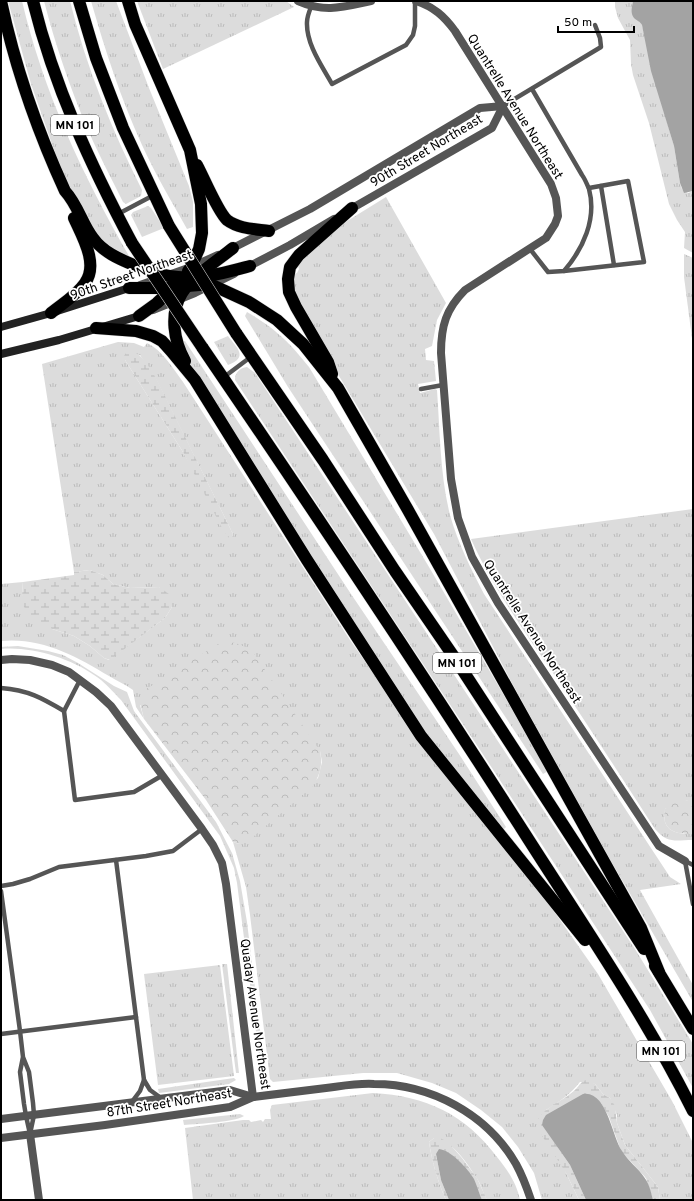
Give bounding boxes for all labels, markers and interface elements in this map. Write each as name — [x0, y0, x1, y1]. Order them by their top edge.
scale bar — [558, 8, 634, 34]
text: 50 m — [564, 15, 592, 31]
street label: Quantrelle Avenue Northeast — [463, 31, 566, 183]
street label: 90th Street Northeast — [368, 112, 486, 192]
road number: MN 101 — [51, 115, 99, 135]
street label: 90th Street Northeast — [68, 247, 195, 304]
street label: Quantrelle Avenue Northeast — [479, 557, 584, 707]
road number: MN 101 — [433, 653, 481, 673]
street label: Quaday Avenue Northeast — [235, 938, 273, 1091]
road number: MN 101 — [637, 1041, 685, 1061]
street label: 87th Street Northeast — [106, 1086, 233, 1122]

